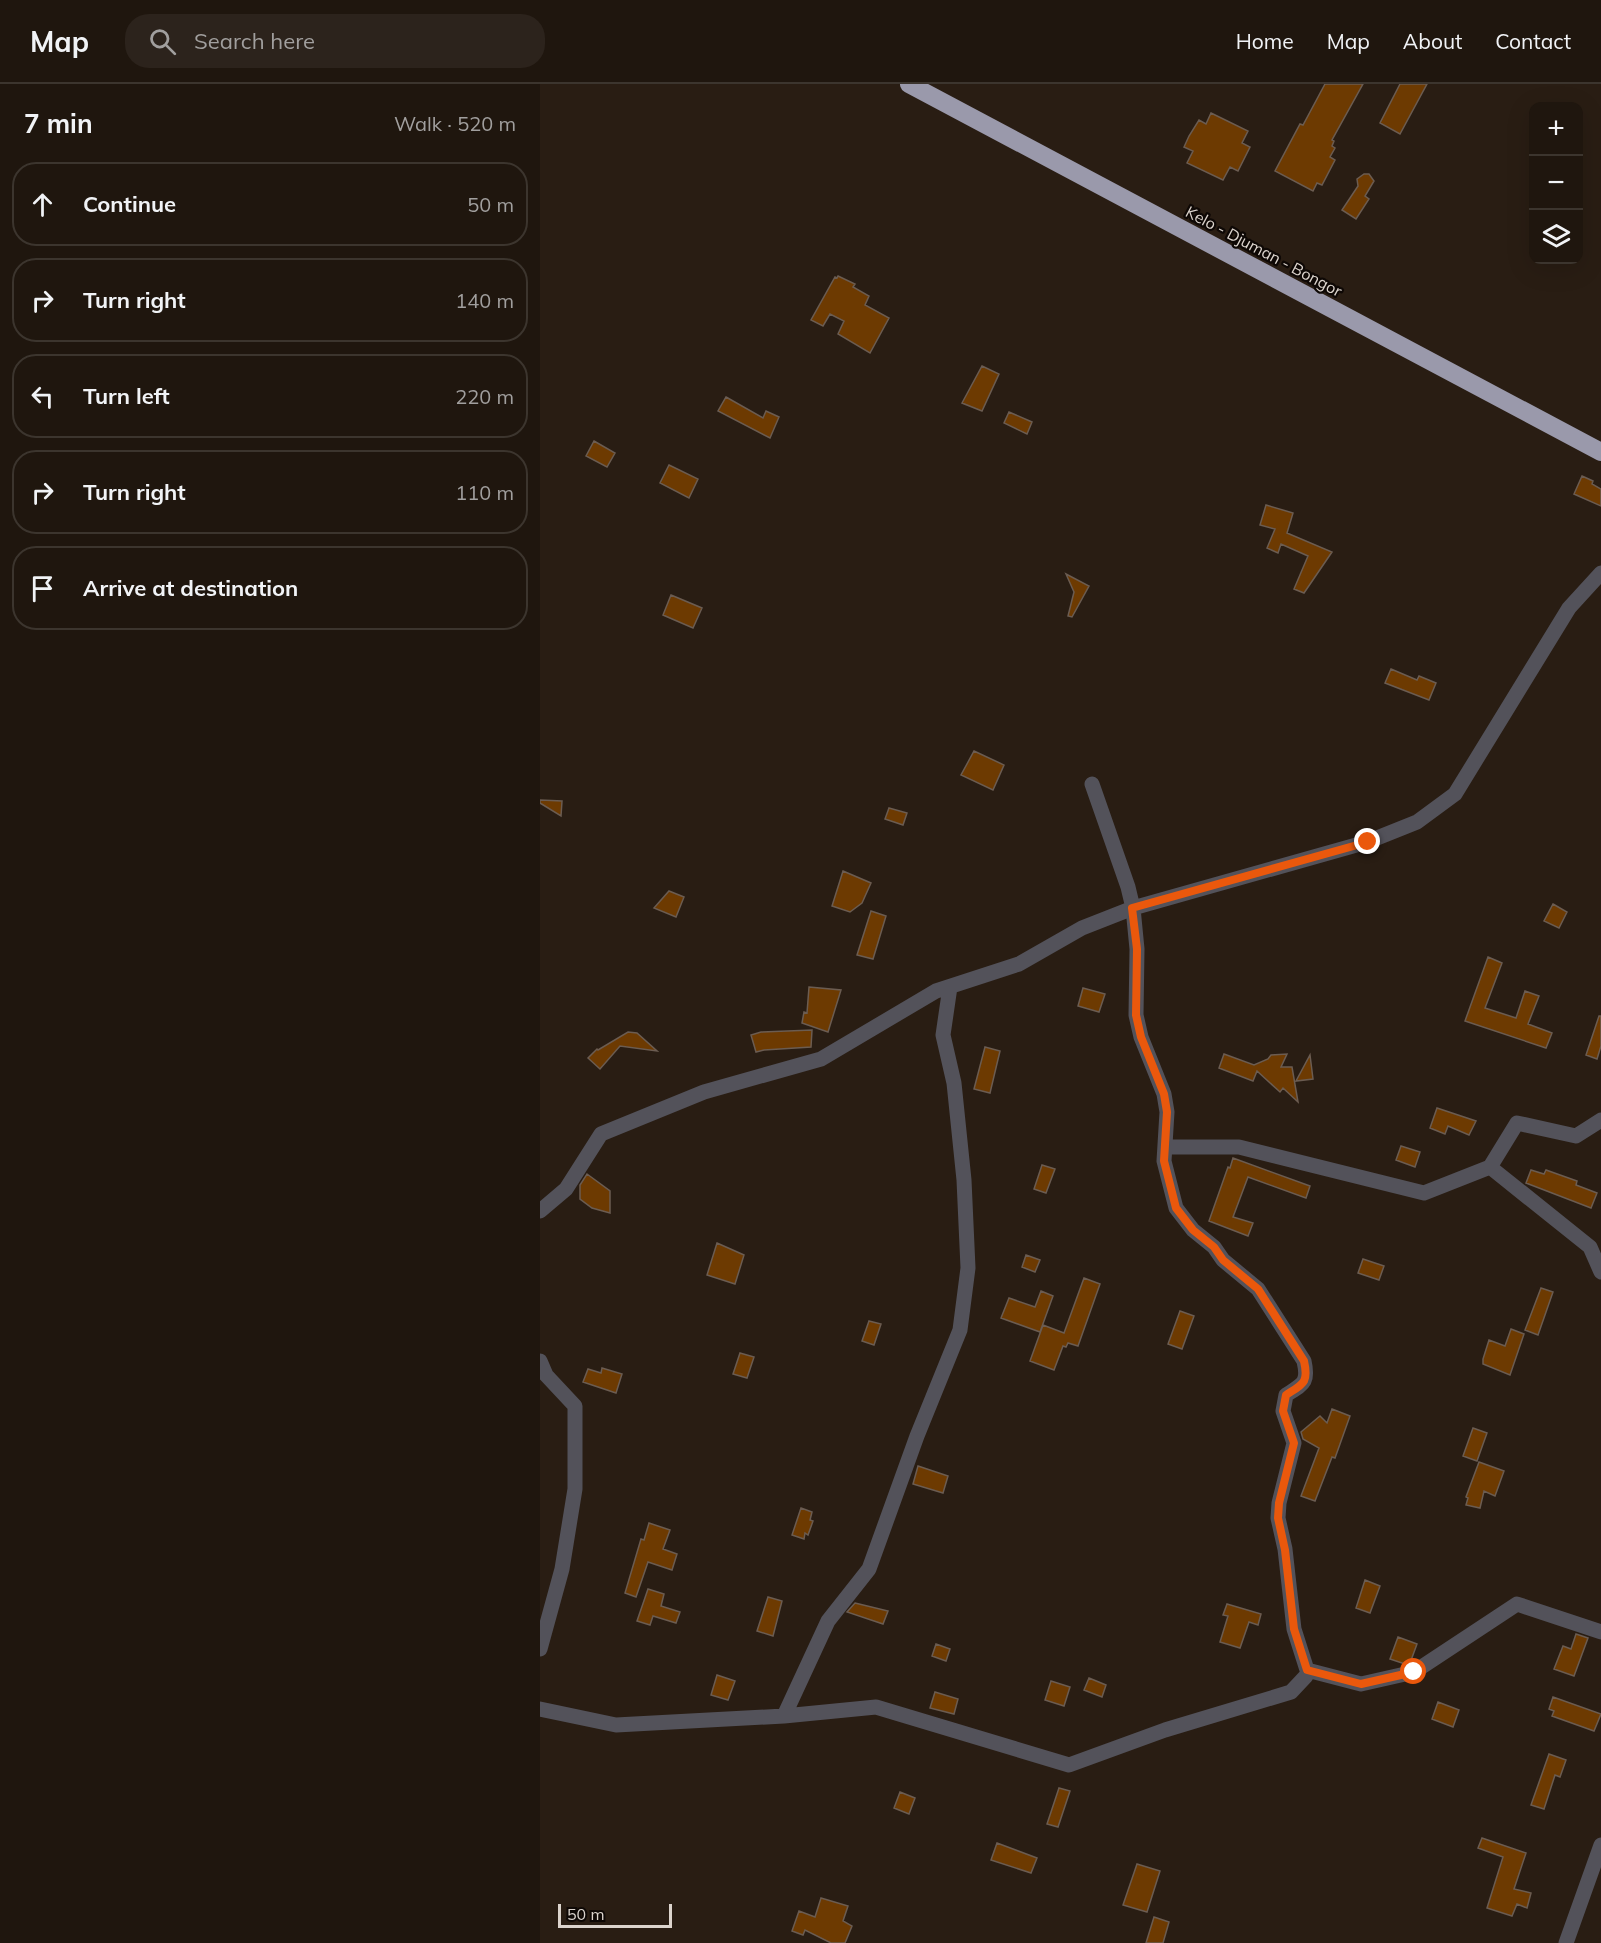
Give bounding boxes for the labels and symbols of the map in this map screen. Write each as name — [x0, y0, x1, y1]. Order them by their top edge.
street label: Kelo - Djuman - Bongor — [1182, 201, 1346, 301]
route end — [1354, 828, 1380, 854]
route start — [1400, 1658, 1426, 1684]
scale bar — [558, 1901, 672, 1928]

